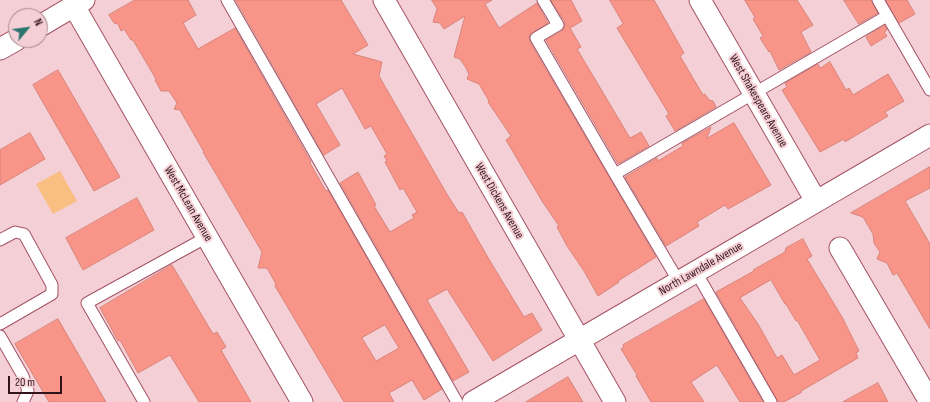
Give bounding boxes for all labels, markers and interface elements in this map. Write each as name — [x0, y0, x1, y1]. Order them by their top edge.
north arrow — [8, 8, 48, 48]
text: N — [31, 17, 45, 28]
street label: West Shakespeare Avenue — [726, 52, 790, 150]
street label: West Dickens Avenue — [471, 161, 527, 241]
street label: West McLean Avenue — [161, 164, 215, 244]
street label: North Lawndale Avenue — [657, 239, 745, 299]
scale bar — [10, 368, 64, 394]
text: 20 m — [15, 375, 35, 390]

